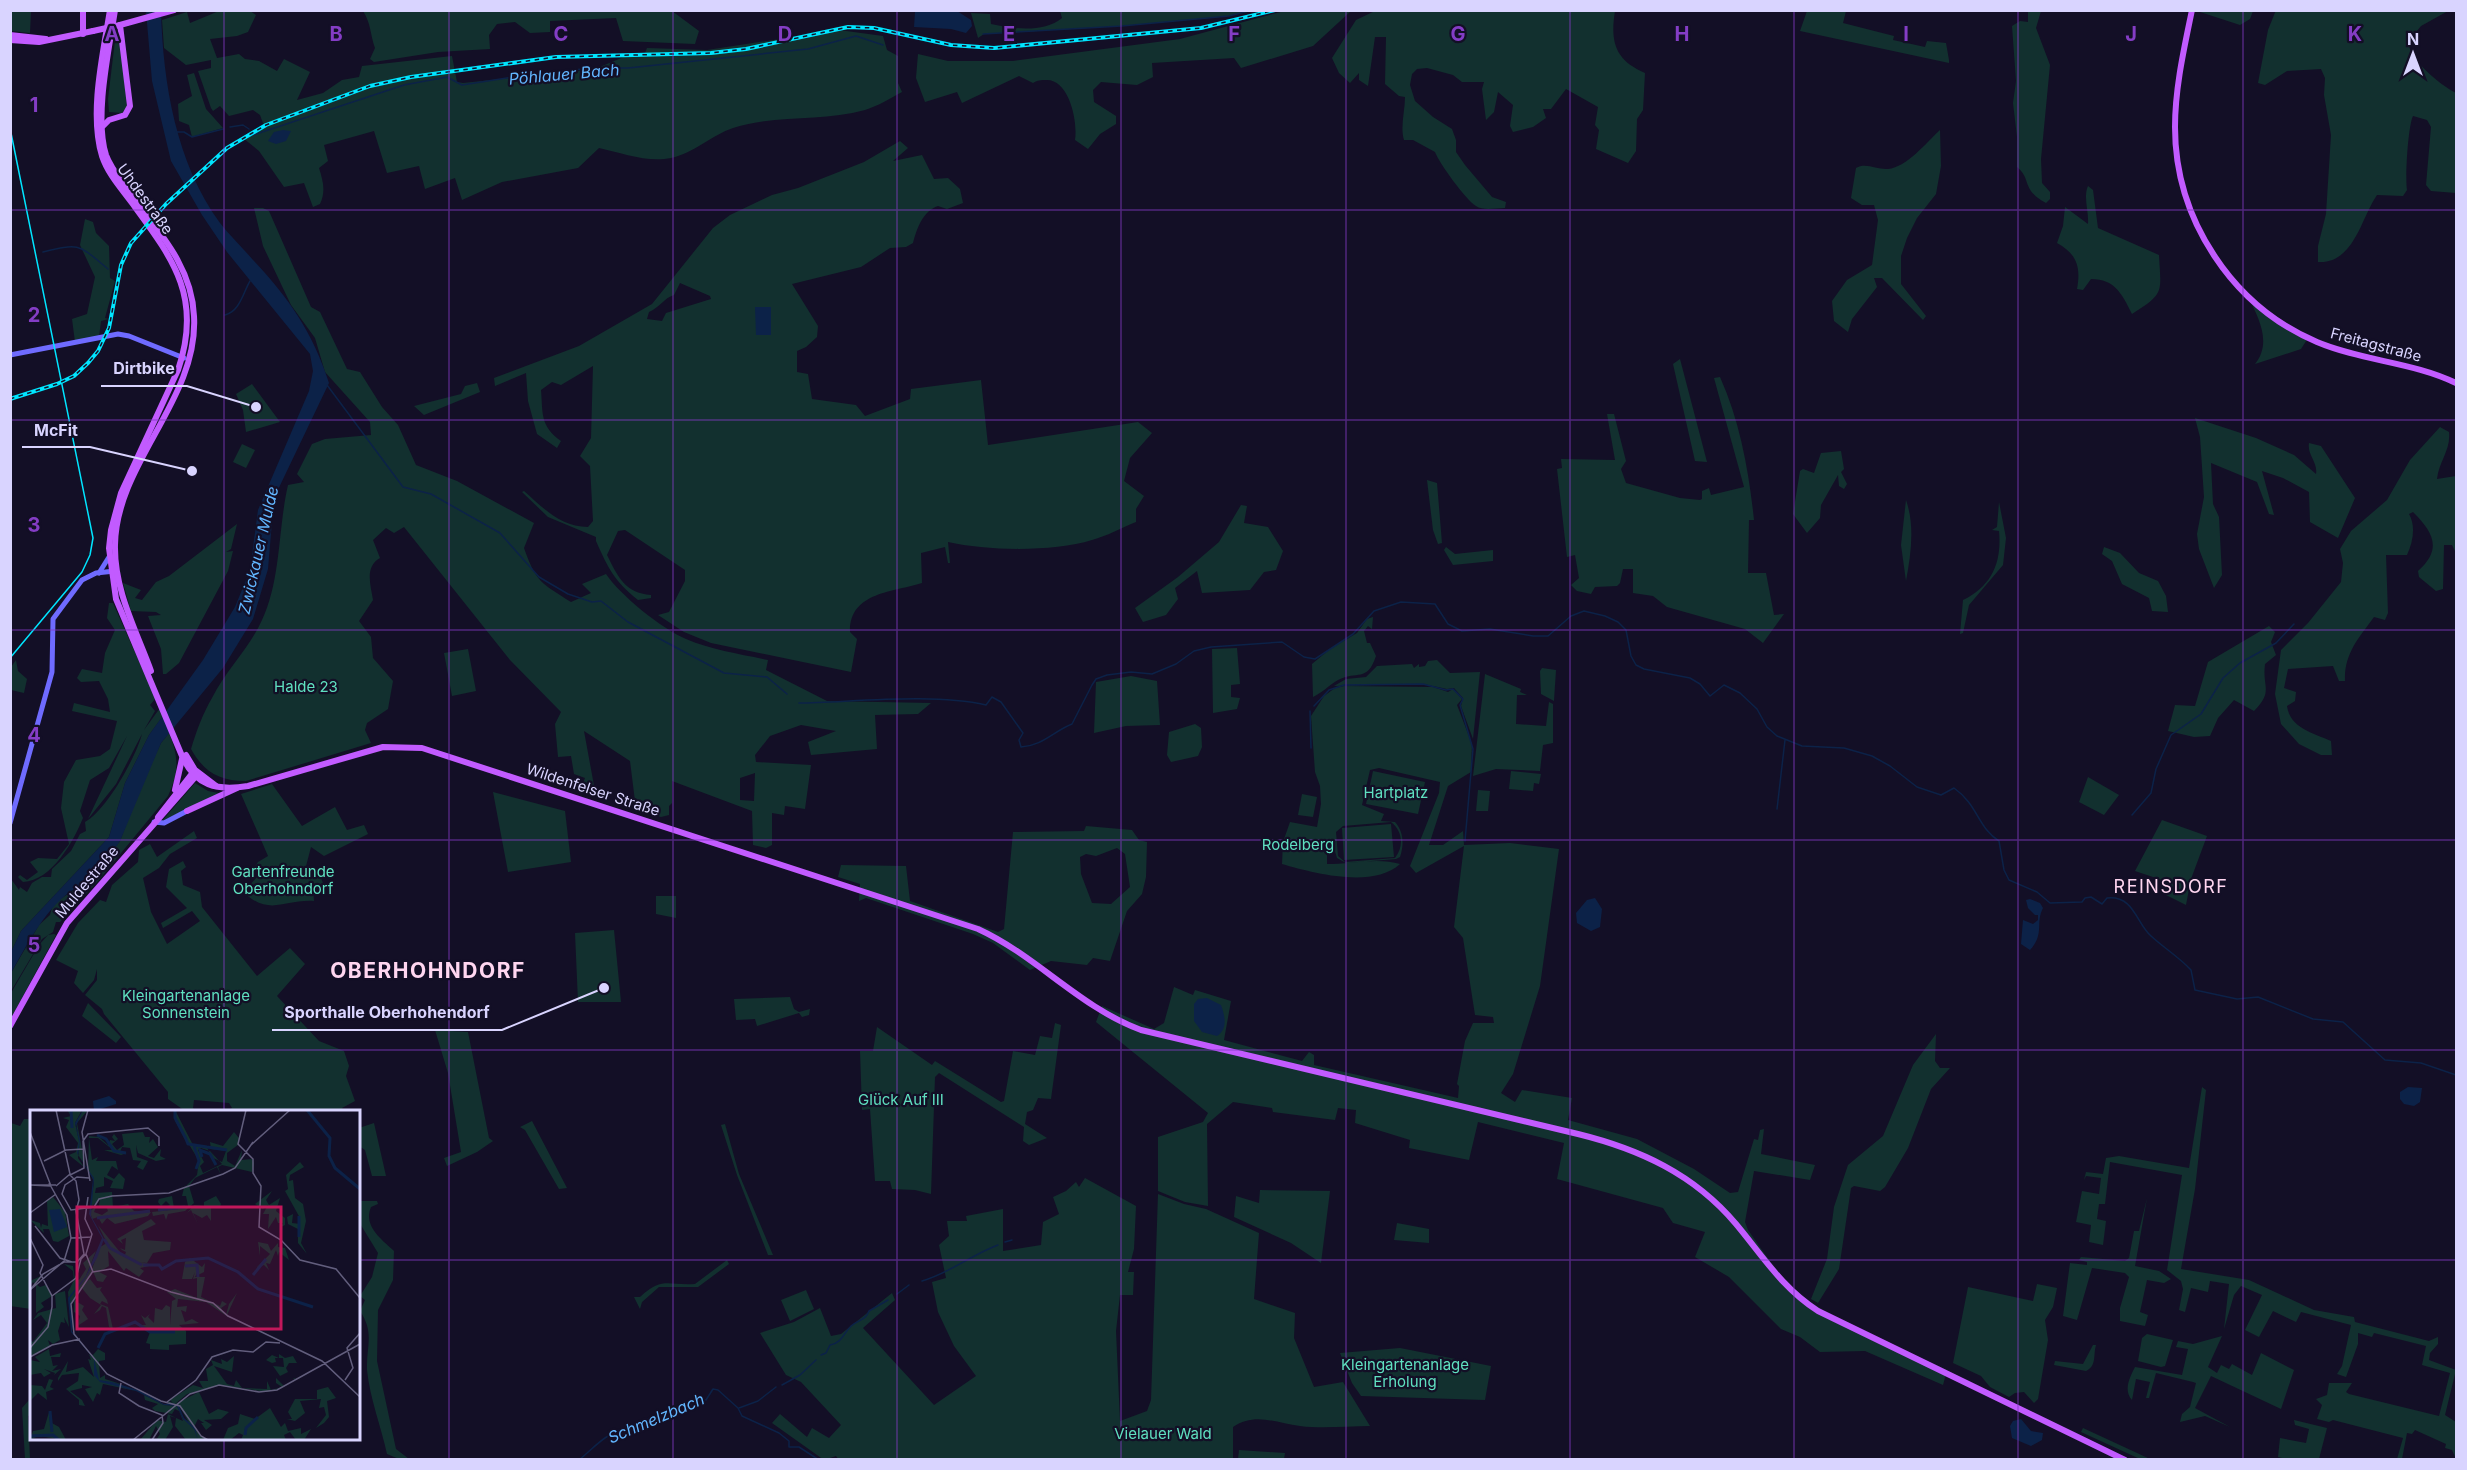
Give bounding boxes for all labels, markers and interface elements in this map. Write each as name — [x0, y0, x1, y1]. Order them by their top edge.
text: A — [105, 22, 120, 46]
text: B — [329, 22, 343, 46]
text: C — [554, 22, 568, 46]
text: D — [778, 22, 792, 46]
text: E — [1003, 22, 1015, 46]
text: F — [1228, 22, 1240, 46]
text: G — [1450, 22, 1466, 46]
text: H — [1675, 22, 1689, 46]
text: I — [1903, 22, 1909, 46]
text: J — [2125, 22, 2137, 46]
text: K — [2348, 22, 2362, 46]
north arrow — [2383, 24, 2443, 84]
text: N — [2407, 29, 2419, 49]
water label: Pöhlauer Bach — [508, 59, 620, 89]
text: 1 — [30, 93, 38, 117]
street label: Uhdestraße — [113, 160, 177, 238]
text: 2 — [28, 303, 40, 327]
street label: Freitagstraße — [2328, 323, 2424, 366]
callout: Dirtbike — [101, 352, 187, 386]
text: Dirtbike — [113, 358, 175, 378]
callout: McFit — [22, 413, 90, 447]
text: McFit — [34, 420, 78, 440]
water label: Zwickauer Mulde — [234, 484, 282, 616]
text: 3 — [28, 513, 40, 537]
park label: Halde 23 — [274, 677, 338, 696]
text: 4 — [27, 723, 41, 747]
street label: Wildenfelser Straße — [524, 759, 662, 820]
park label: Hartplatz — [1364, 783, 1428, 802]
park label: Rodelberg — [1262, 835, 1334, 854]
street label: Muldestraße — [51, 842, 122, 922]
park label: Gartenfreunde Oberhohndorf — [231, 862, 335, 898]
district label: REINSDORF — [2114, 876, 2228, 897]
text: 5 — [28, 933, 40, 957]
district label: OBERHOHNDORF — [330, 958, 526, 983]
park label: Kleingartenanlage Sonnenstein — [122, 986, 250, 1022]
callout: Sporthalle Oberhohendorf — [272, 996, 502, 1030]
text: Sporthalle Oberhohendorf — [284, 1002, 490, 1022]
park label: Glück Auf III — [858, 1090, 944, 1109]
inset map — [30, 1110, 360, 1440]
park label: Kleingartenanlage Erholung — [1341, 1355, 1469, 1391]
water label: Schmelzbach — [605, 1389, 707, 1447]
park label: Vielauer Wald — [1114, 1424, 1212, 1443]

